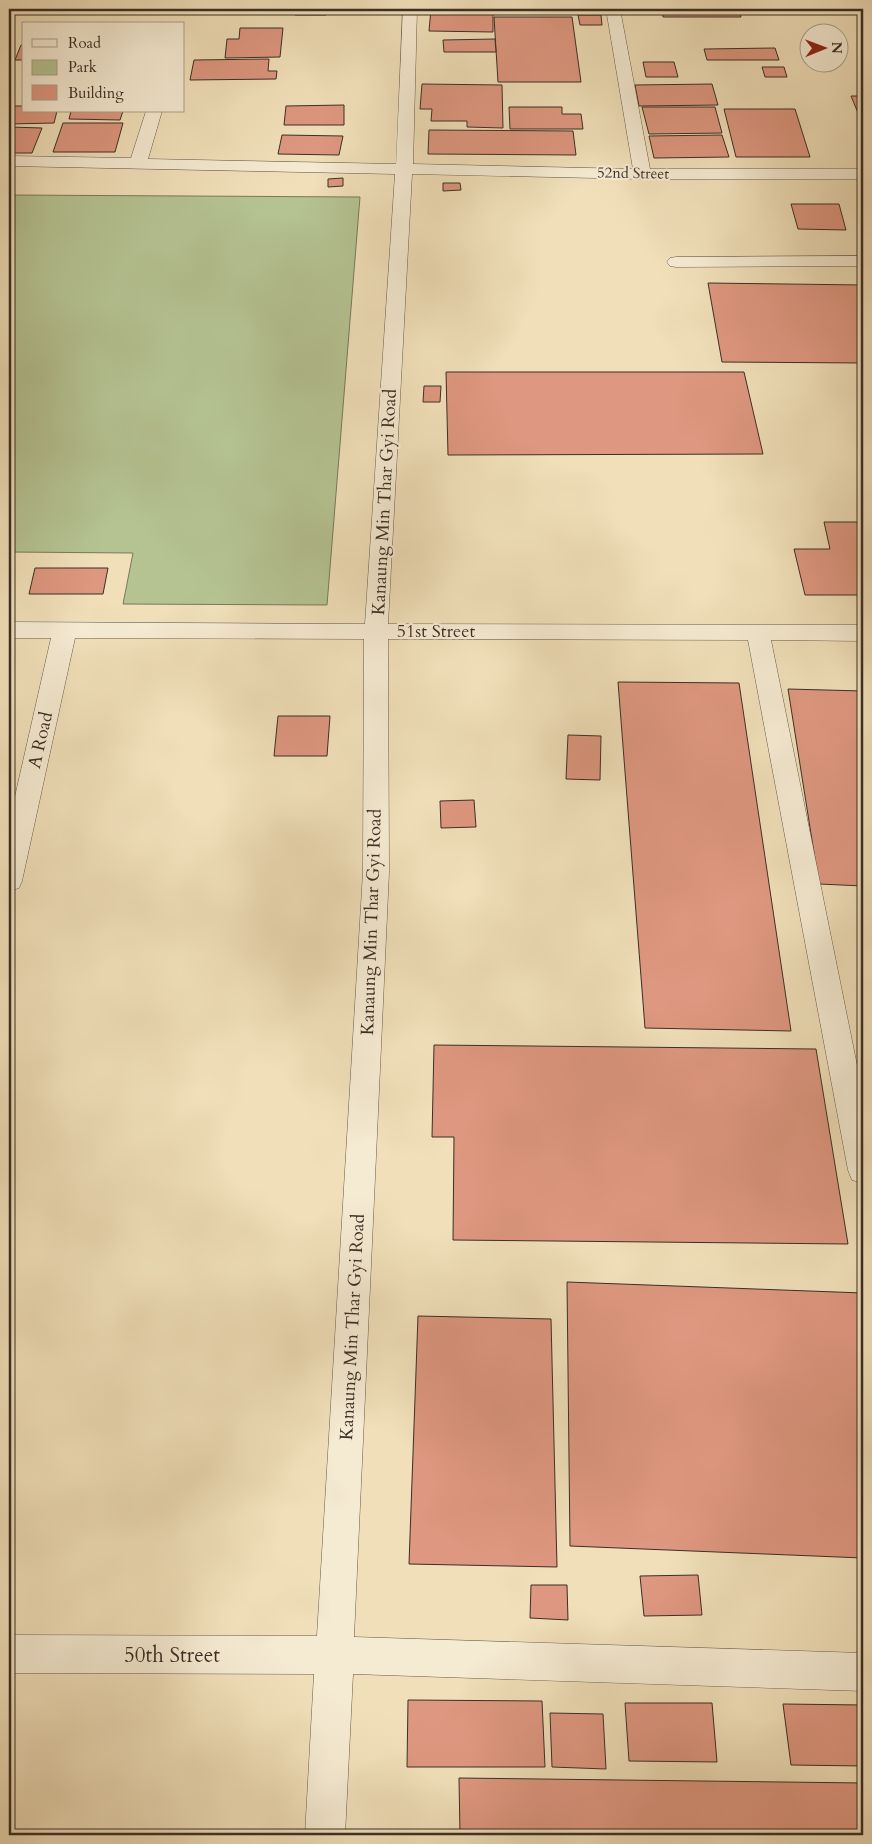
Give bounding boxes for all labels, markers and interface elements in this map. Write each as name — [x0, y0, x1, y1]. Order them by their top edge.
legend — [22, 22, 185, 112]
north arrow — [800, 22, 850, 72]
text: Road — [68, 33, 101, 53]
text: N — [827, 42, 846, 54]
text: Park — [68, 57, 97, 77]
text: Building — [68, 83, 124, 103]
street label: 52nd Street — [597, 162, 669, 184]
street label: Kanaung Min Thar Gyi Road — [366, 388, 403, 616]
street label: 51st Street — [397, 619, 475, 644]
street label: A Road — [22, 709, 59, 771]
street label: Kanaung Min Thar Gyi Road — [355, 808, 388, 1036]
street label: Kanaung Min Thar Gyi Road — [334, 1213, 371, 1441]
street label: 50th Street — [124, 1641, 220, 1670]

